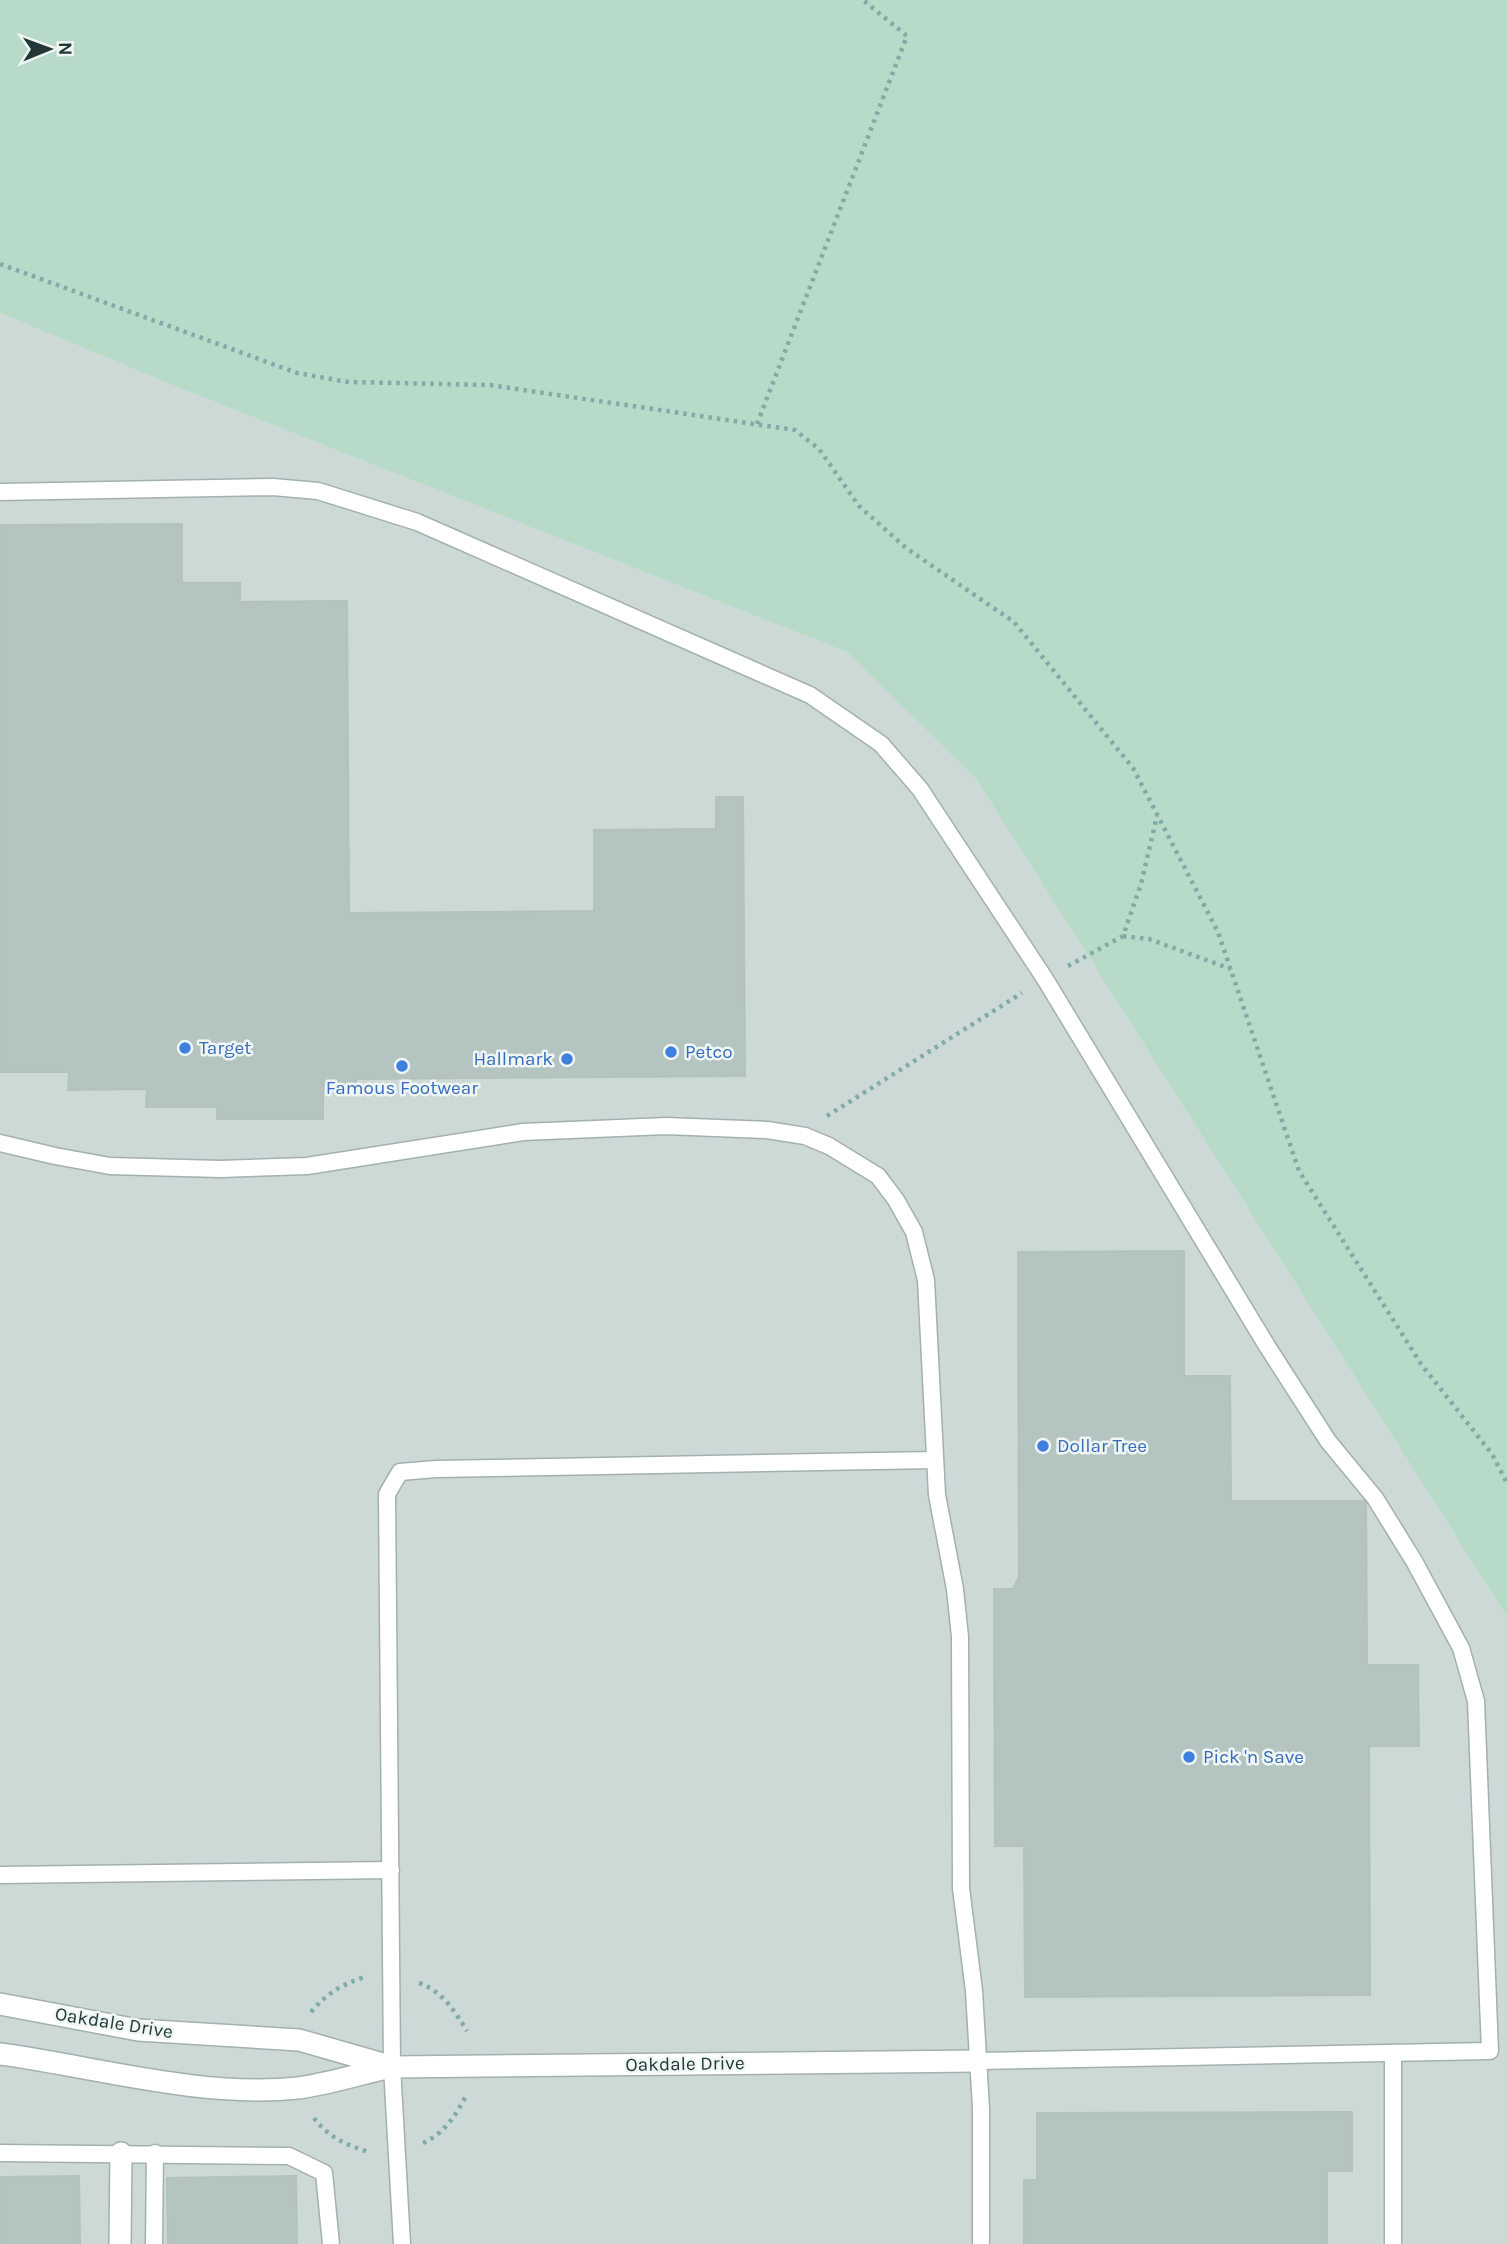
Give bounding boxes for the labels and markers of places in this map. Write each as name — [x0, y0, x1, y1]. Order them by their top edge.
place label: Target — [199, 1037, 252, 1059]
marker: Target — [177, 1040, 193, 1056]
place label: Petco — [685, 1041, 733, 1063]
marker: Petco — [663, 1044, 679, 1060]
place label: Hallmark — [473, 1048, 553, 1070]
marker: Hallmark — [559, 1051, 575, 1067]
marker: Famous Footwear — [394, 1058, 410, 1074]
place label: Famous Footwear — [326, 1077, 478, 1099]
place label: Dollar Tree — [1057, 1435, 1147, 1457]
marker: Dollar Tree — [1035, 1438, 1051, 1454]
place label: Pick 'n Save — [1203, 1746, 1304, 1768]
marker: Pick 'n Save — [1181, 1749, 1197, 1765]

